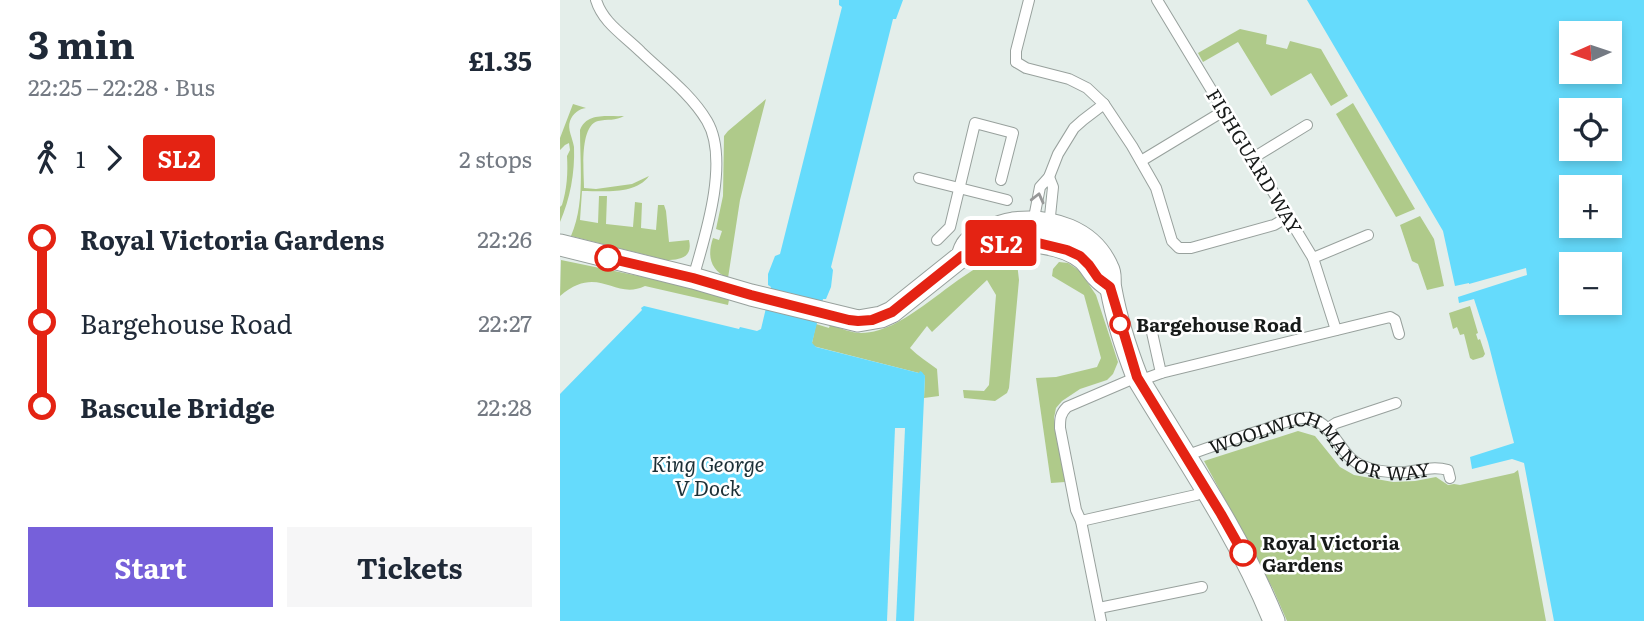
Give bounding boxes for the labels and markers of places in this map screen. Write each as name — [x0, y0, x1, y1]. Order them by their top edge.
unlabelled marker — [595, 245, 621, 271]
place label: Bargehouse Road — [1136, 310, 1303, 338]
marker: Bargehouse Road — [1110, 314, 1130, 334]
place label: Royal Victoria Gardens — [1262, 528, 1400, 578]
marker: Royal Victoria Gardens — [1230, 540, 1256, 566]

